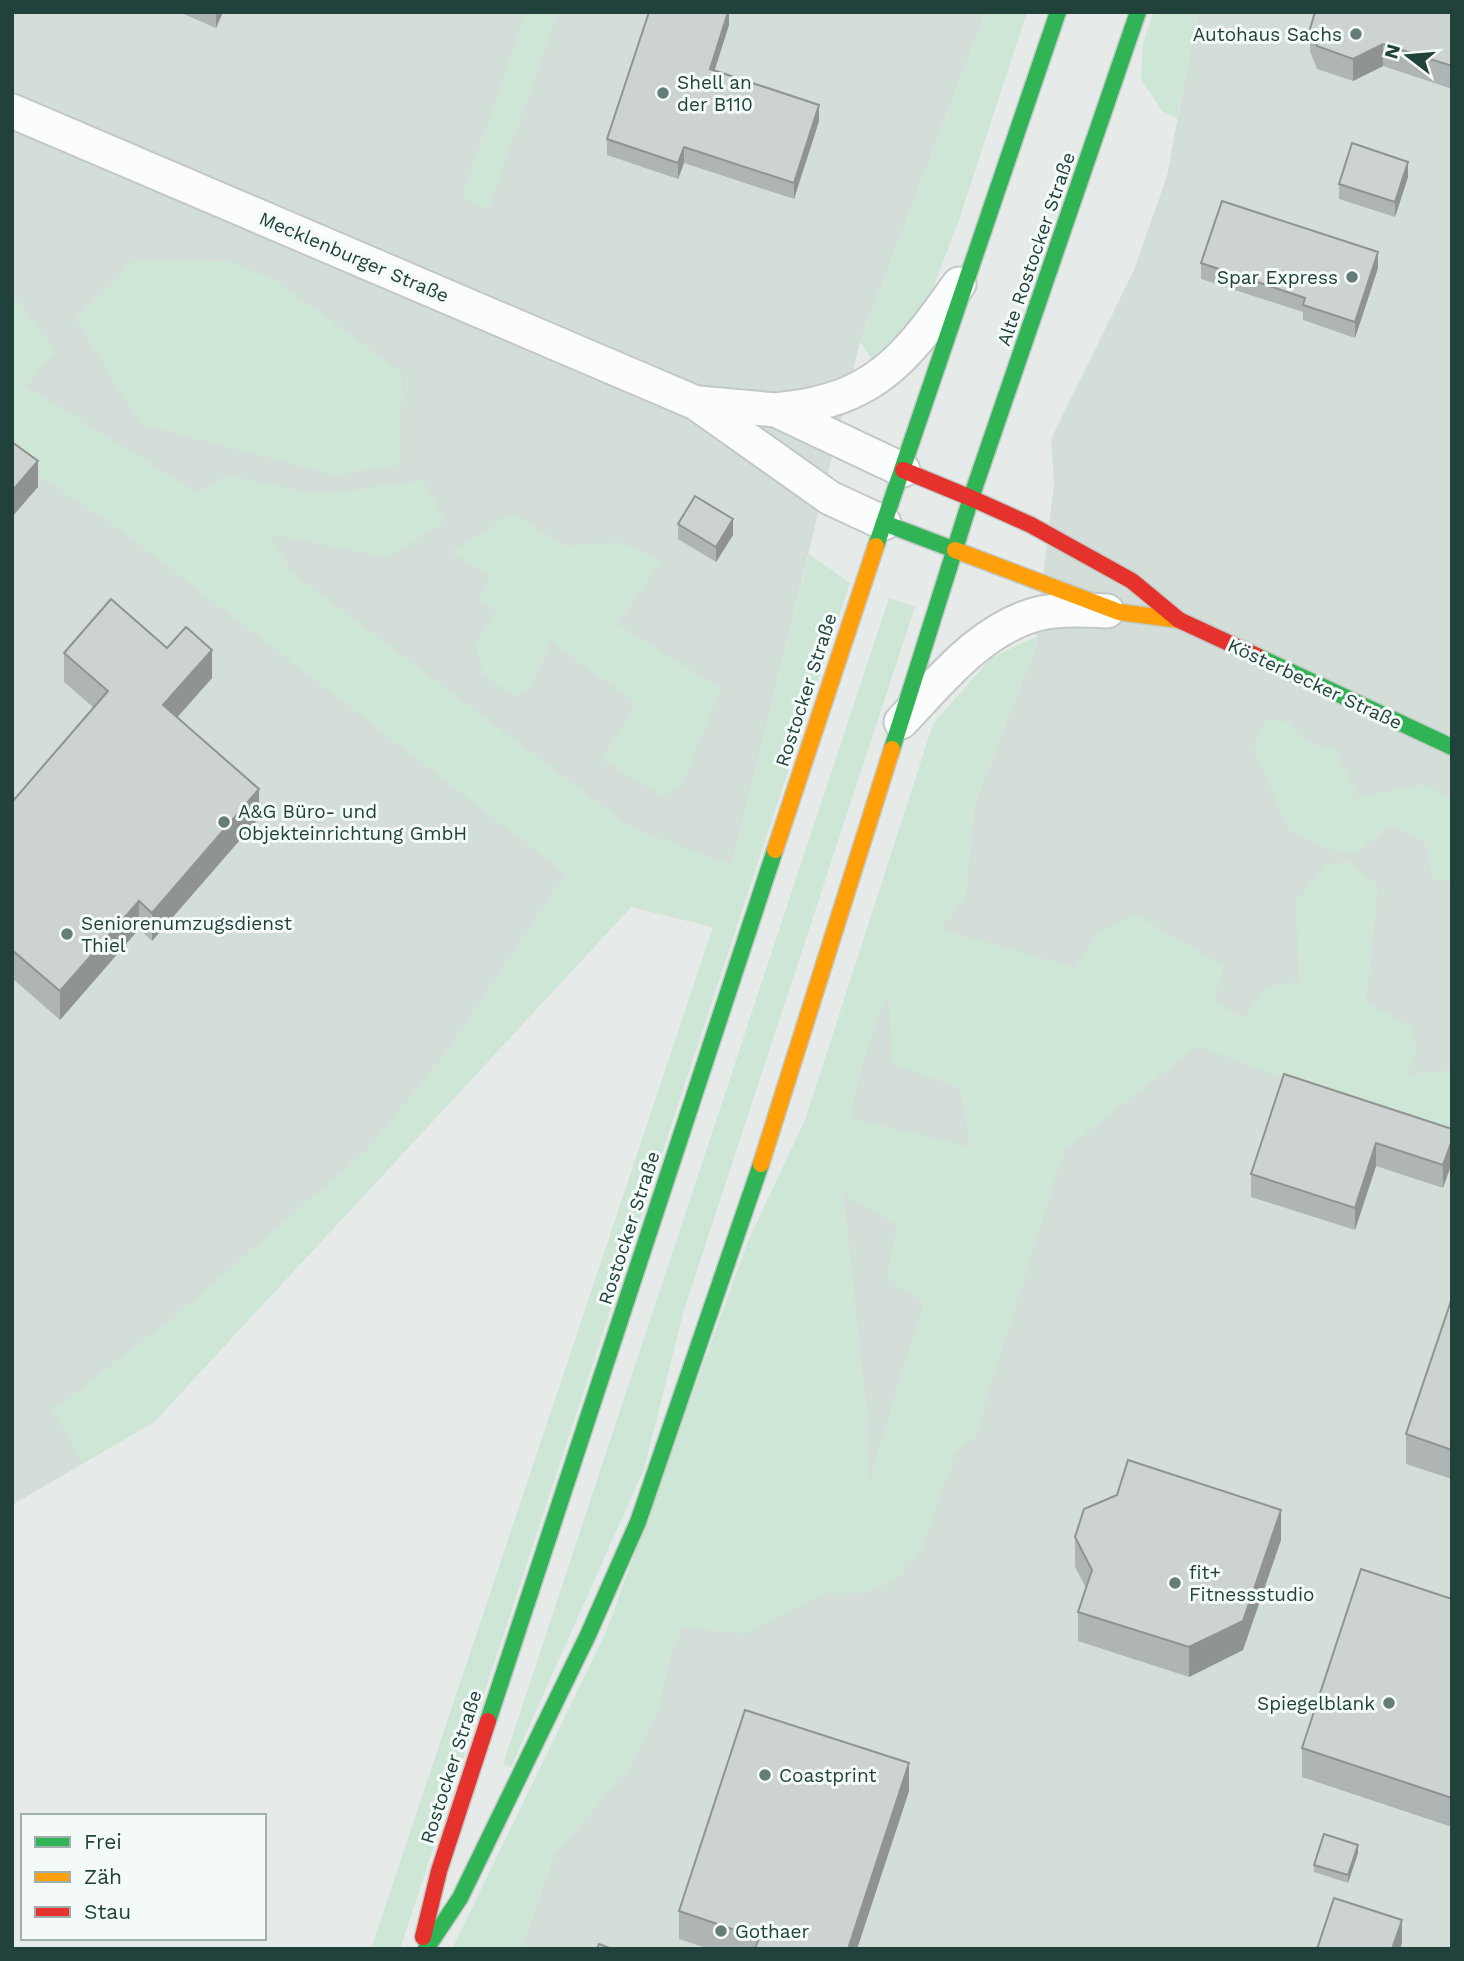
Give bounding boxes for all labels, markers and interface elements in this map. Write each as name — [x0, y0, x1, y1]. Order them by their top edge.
north arrow — [1373, 21, 1443, 91]
place label: Autohaus Sachs — [1193, 23, 1342, 46]
marker: Autohaus Sachs — [1348, 26, 1364, 42]
text: N — [1379, 42, 1405, 61]
place label: Shell an der B110 — [677, 71, 753, 116]
marker: Shell an der B110 — [655, 85, 671, 101]
street label: Alte Rostocker Straße — [992, 149, 1080, 349]
street label: Mecklenburger Straße — [256, 207, 452, 307]
place label: Spar Express — [1217, 266, 1338, 289]
marker: Spar Express — [1344, 269, 1360, 285]
street label: Rostocker Straße — [770, 610, 842, 770]
street label: Kösterbecker Straße — [1224, 634, 1406, 734]
place label: A&G Büro- und Objekteinrichtung GmbH — [238, 800, 467, 845]
marker: A&G Büro- und Objekteinrichtung GmbH — [216, 814, 232, 830]
place label: Seniorenumzugsdienst Thiel — [81, 912, 292, 957]
marker: Seniorenumzugsdienst Thiel — [59, 926, 75, 942]
street label: Rostocker Straße — [593, 1148, 665, 1308]
place label: fit+ Fitnessstudio — [1189, 1561, 1314, 1606]
marker: fit+ Fitnessstudio — [1167, 1575, 1183, 1591]
street label: Rostocker Straße — [415, 1687, 487, 1847]
place label: Spiegelblank — [1257, 1692, 1375, 1715]
marker: Spiegelblank — [1381, 1695, 1397, 1711]
place label: Coastprint — [779, 1764, 877, 1787]
marker: Coastprint — [757, 1767, 773, 1783]
legend — [21, 1814, 266, 1940]
text: Frei — [84, 1829, 122, 1854]
text: Zäh — [84, 1864, 122, 1889]
text: Stau — [84, 1899, 131, 1924]
place label: Gothaer — [735, 1920, 809, 1943]
marker: Gothaer — [713, 1923, 729, 1939]

